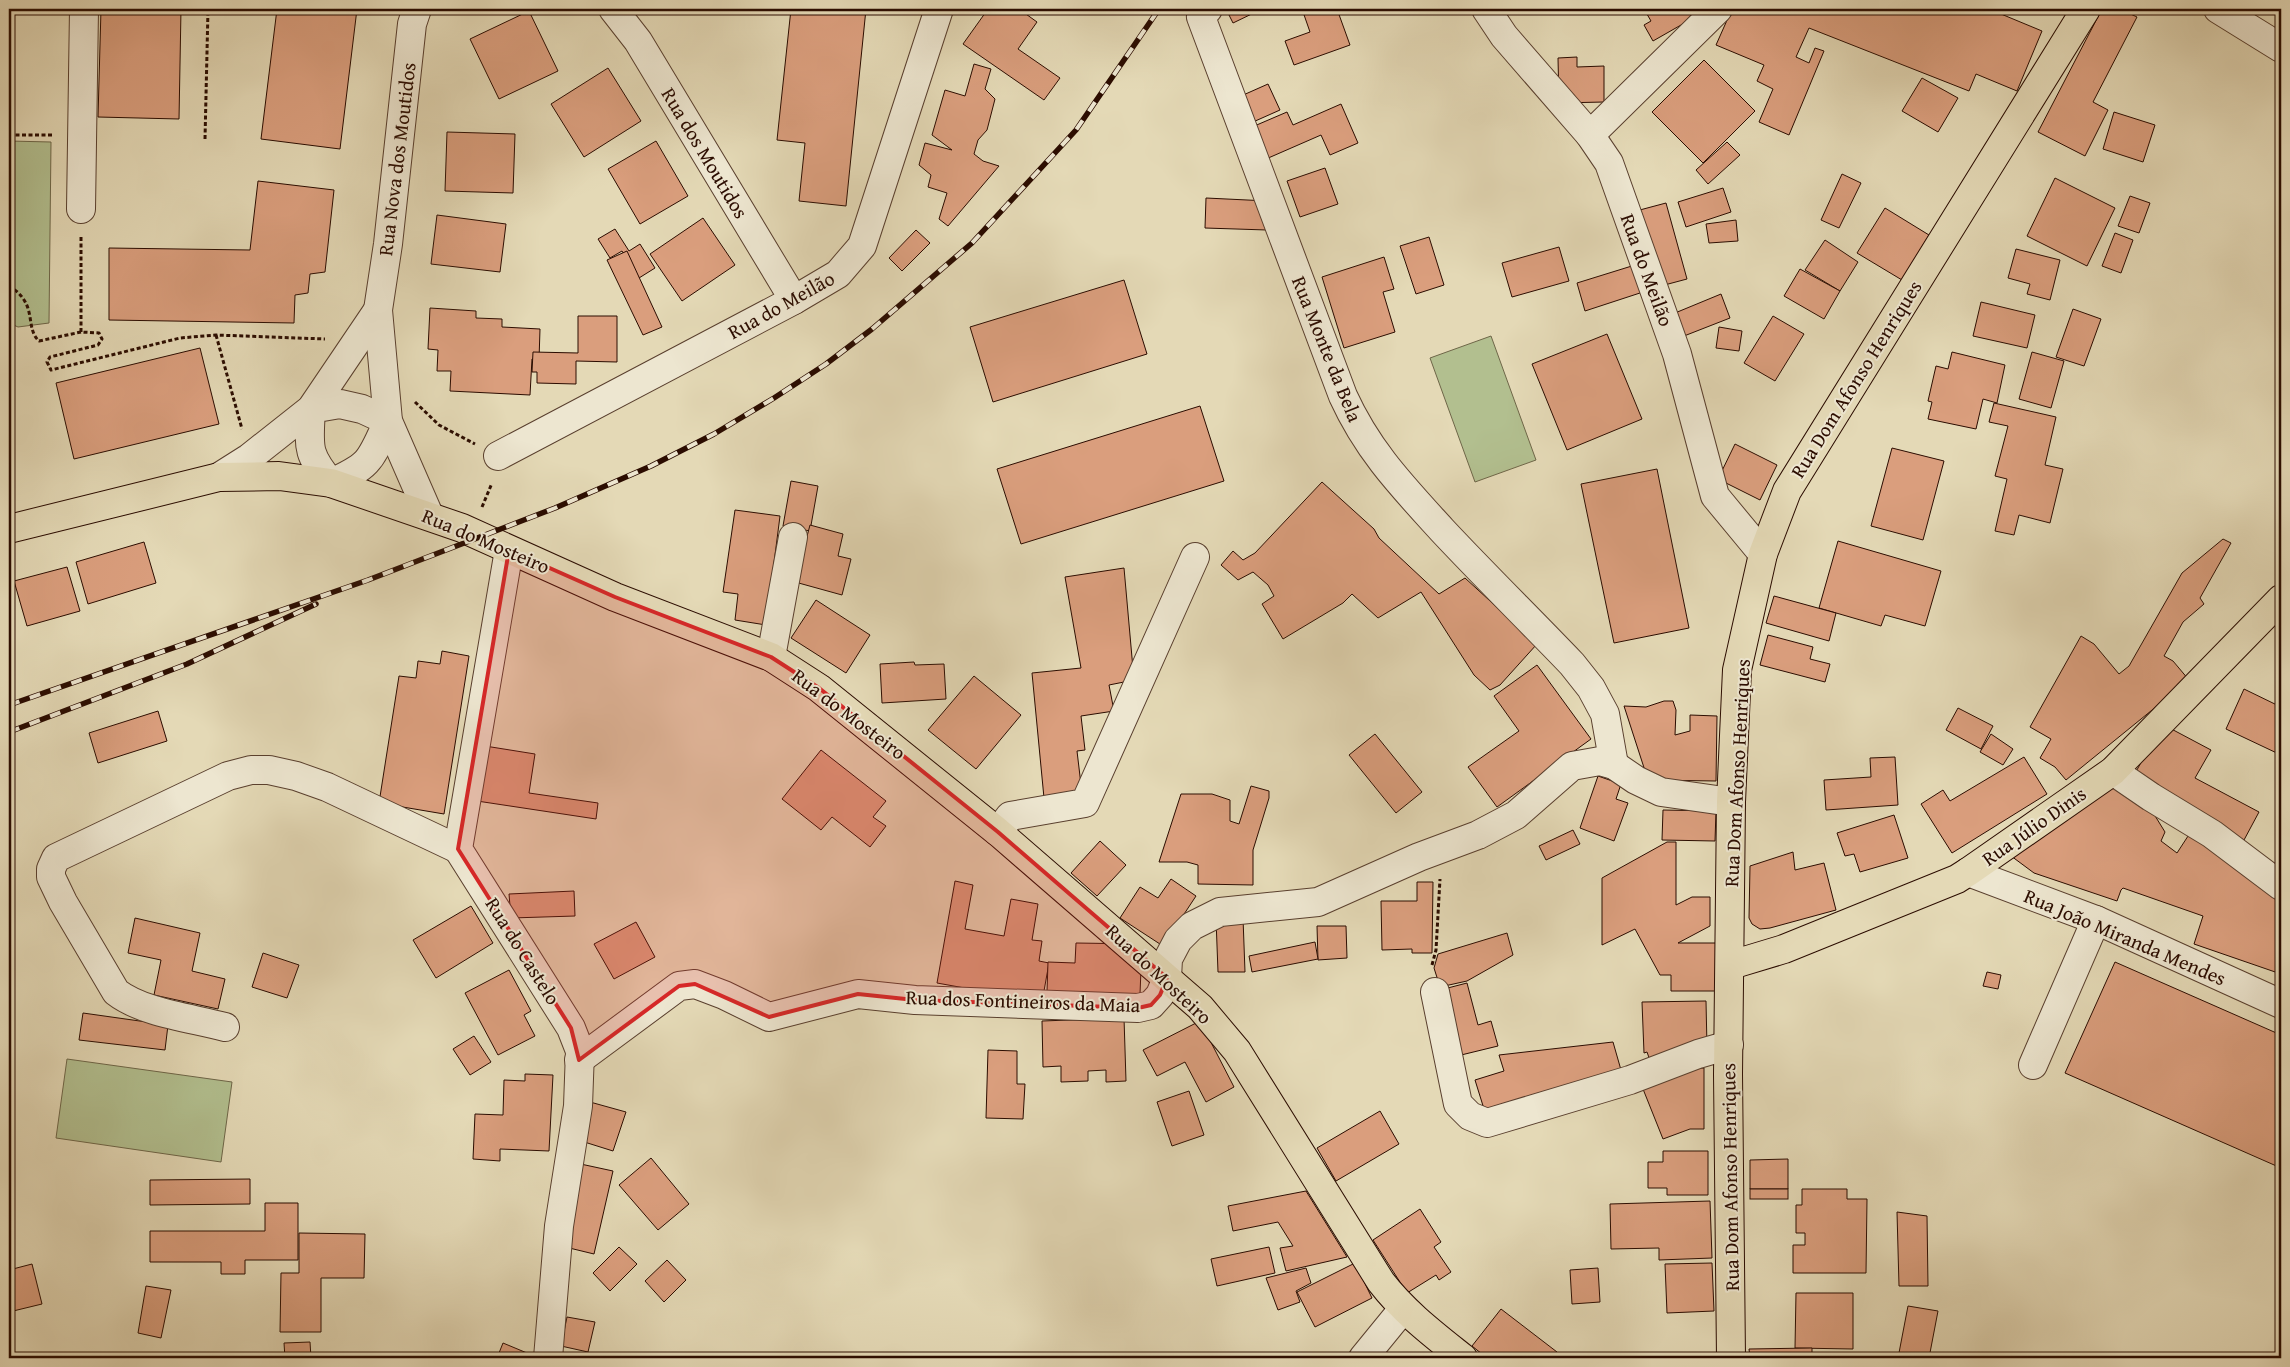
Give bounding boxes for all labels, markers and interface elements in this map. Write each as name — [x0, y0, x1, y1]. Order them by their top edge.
street label: Rua Nova dos Moutidos — [370, 61, 423, 257]
street label: Rua dos Moutidos — [655, 82, 756, 224]
street label: Rua do Meilão — [1614, 209, 1681, 330]
street label: Rua do Meilão — [722, 263, 839, 346]
street label: Rua Monte da Bela — [1285, 271, 1370, 427]
street label: Rua Dom Afonso Henriques — [1783, 274, 1928, 483]
street label: Rua do Mosteiro — [418, 501, 555, 581]
street label: Rua Dom Afonso Henriques — [1716, 658, 1757, 888]
street label: Rua do Mosteiro — [786, 661, 912, 766]
street label: Rua Júlio Dinis — [1976, 779, 2092, 872]
street label: Rua João Miranda Mendes — [2020, 881, 2231, 992]
street label: Rua do Castelo — [479, 891, 568, 1010]
street label: Rua do Mosteiro — [1100, 917, 1219, 1031]
street label: Rua dos Fontineiros da Maia — [905, 982, 1141, 1019]
street label: Rua Dom Afonso Henriques — [1713, 1063, 1746, 1291]

